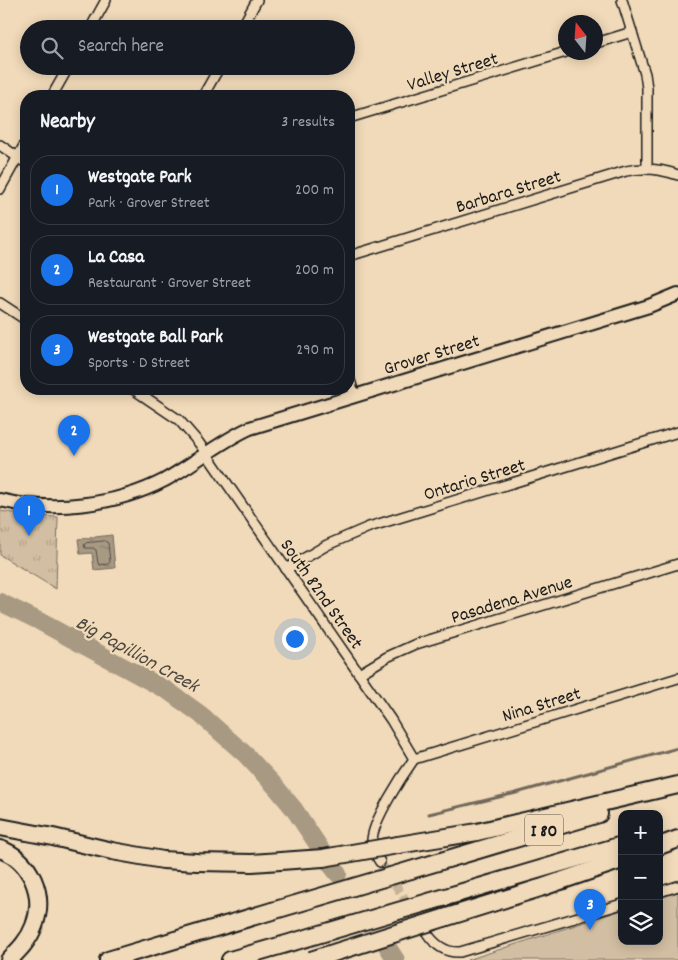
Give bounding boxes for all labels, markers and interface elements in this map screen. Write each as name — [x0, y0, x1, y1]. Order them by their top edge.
north arrow — [558, 15, 603, 60]
search box — [20, 20, 355, 75]
icon: search — [38, 34, 66, 62]
text: Search here — [78, 34, 164, 61]
street label: Valley Street — [404, 47, 502, 100]
text: Nearby — [40, 108, 95, 138]
text: 3 results — [281, 111, 335, 134]
text: Westgate Park — [88, 165, 192, 192]
street label: Barbara Street — [453, 165, 565, 222]
text: 1 — [55, 179, 59, 202]
text: 200 m — [295, 179, 334, 202]
text: Park · Grover Street — [88, 192, 210, 215]
text: La Casa — [88, 245, 144, 272]
text: 2 — [54, 259, 61, 282]
text: 200 m — [295, 259, 334, 282]
text: Restaurant · Grover Street — [88, 272, 251, 295]
text: Westgate Ball Park — [88, 325, 223, 352]
street label: Grover Street — [381, 329, 483, 384]
text: 3 — [53, 339, 61, 362]
text: 290 m — [296, 339, 334, 362]
text: Sports · D Street — [88, 352, 190, 375]
pin: 2 — [58, 415, 90, 456]
street label: Ontario Street — [421, 453, 529, 510]
pin: 1 — [13, 495, 45, 536]
street label: South 82nd Street — [272, 534, 368, 656]
street label: Pasadena Avenue — [448, 570, 576, 633]
water label: Big Papillion Creek — [70, 610, 205, 702]
your location — [282, 626, 308, 652]
street label: Nina Street — [499, 682, 585, 731]
map controls — [618, 810, 663, 945]
button: + — [618, 810, 663, 855]
road number: I 80 — [525, 814, 563, 846]
button: − — [618, 855, 663, 900]
pin: 3 — [574, 889, 606, 930]
button: layers — [618, 900, 663, 945]

